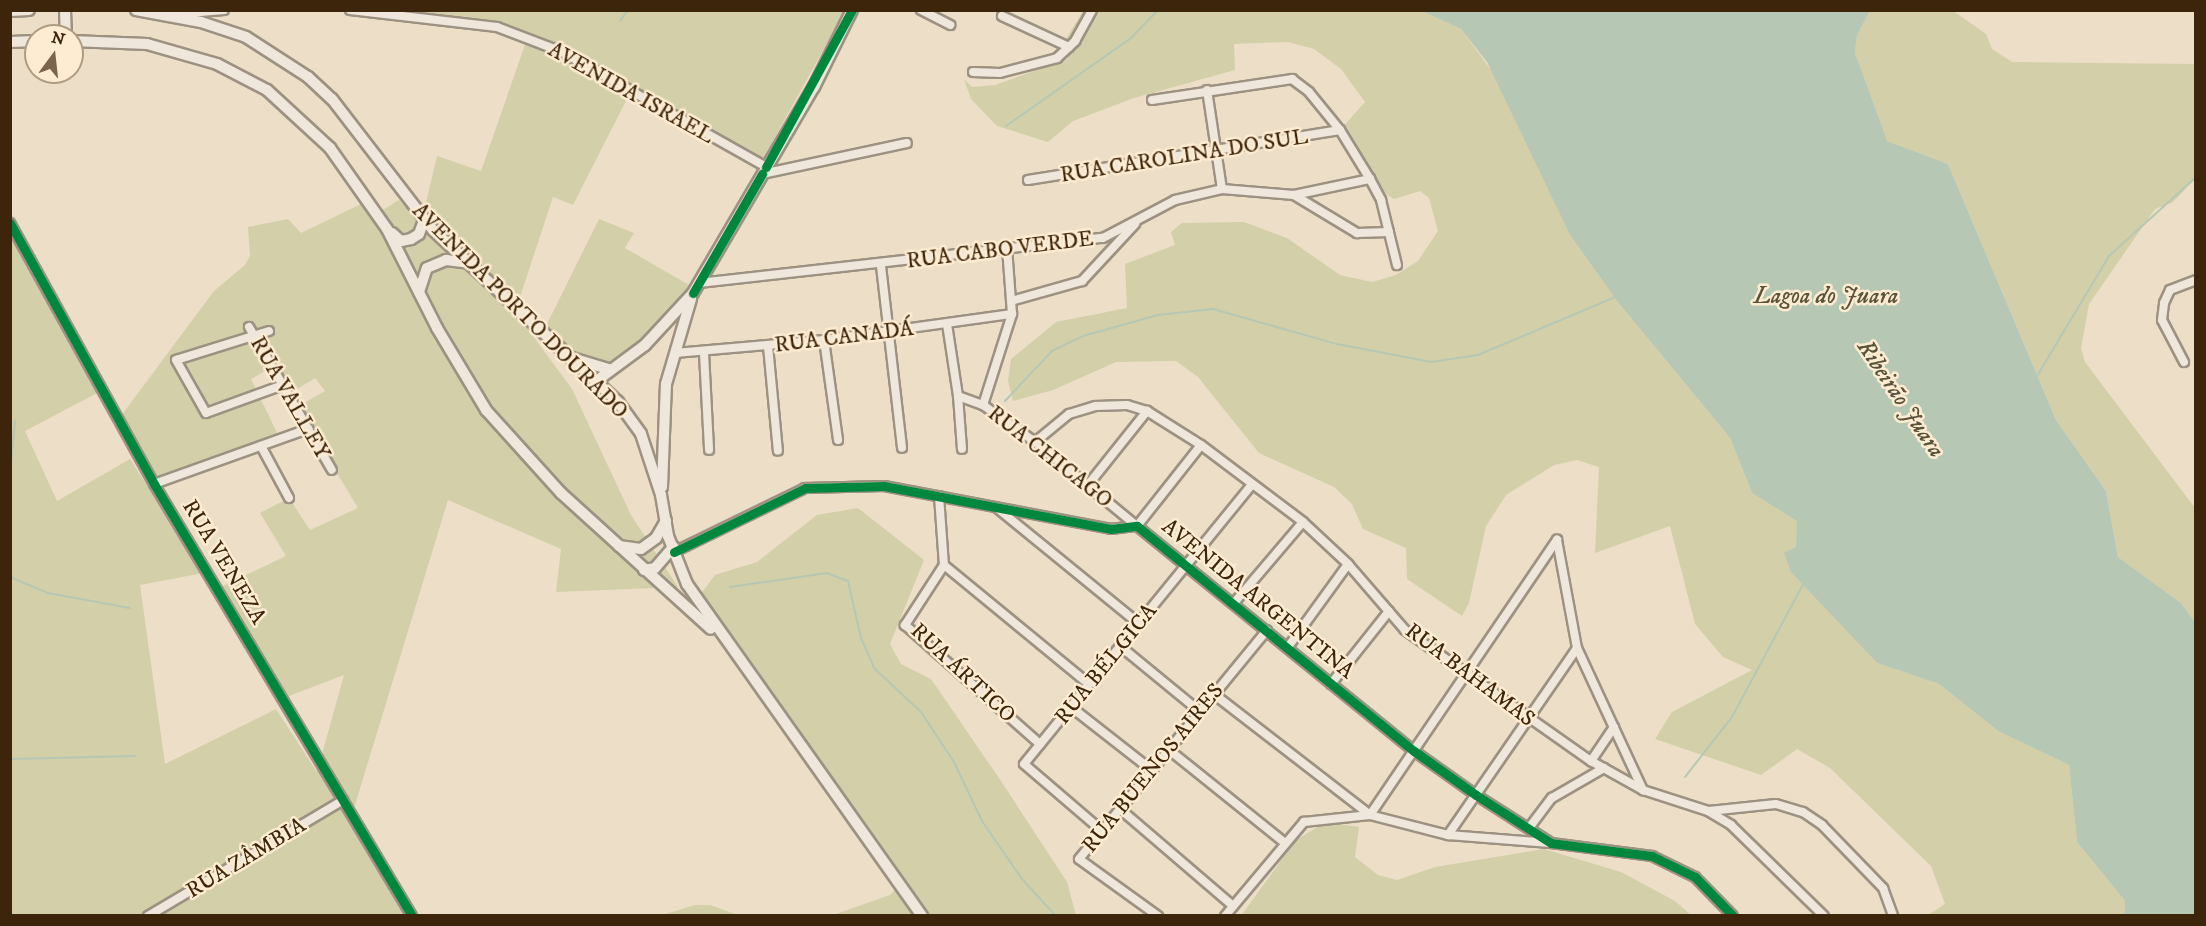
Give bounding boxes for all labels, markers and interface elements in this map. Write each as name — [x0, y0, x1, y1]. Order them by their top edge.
north arrow — [24, 24, 84, 84]
text: N — [49, 27, 67, 50]
street label: AVENIDA ISRAEL — [543, 36, 719, 150]
street label: RUA CAROLINA DO SUL — [1058, 123, 1310, 189]
street label: AVENIDA PORTO DOURADO — [407, 198, 633, 424]
street label: RUA CABO VERDE — [905, 225, 1095, 275]
water label: Lagoa do Juara — [1754, 283, 1898, 311]
street label: RUA CANADÁ — [773, 315, 915, 359]
street label: RUA VALLEY — [244, 332, 336, 464]
water label: Ribeirão Juara — [1850, 334, 1950, 464]
street label: RUA CHICAGO — [982, 400, 1118, 514]
street label: RUA VENEZA — [176, 495, 272, 629]
street label: AVENIDA ARGENTINA — [1157, 513, 1359, 685]
street label: RUA BÉLGICA — [1049, 598, 1163, 730]
street label: RUA ÁRTICO — [905, 618, 1021, 728]
street label: RUA BAHAMAS — [1400, 618, 1540, 732]
street label: RUA BUENOS AIRES — [1077, 678, 1229, 858]
street label: RUA ZÂMBIA — [181, 812, 311, 904]

